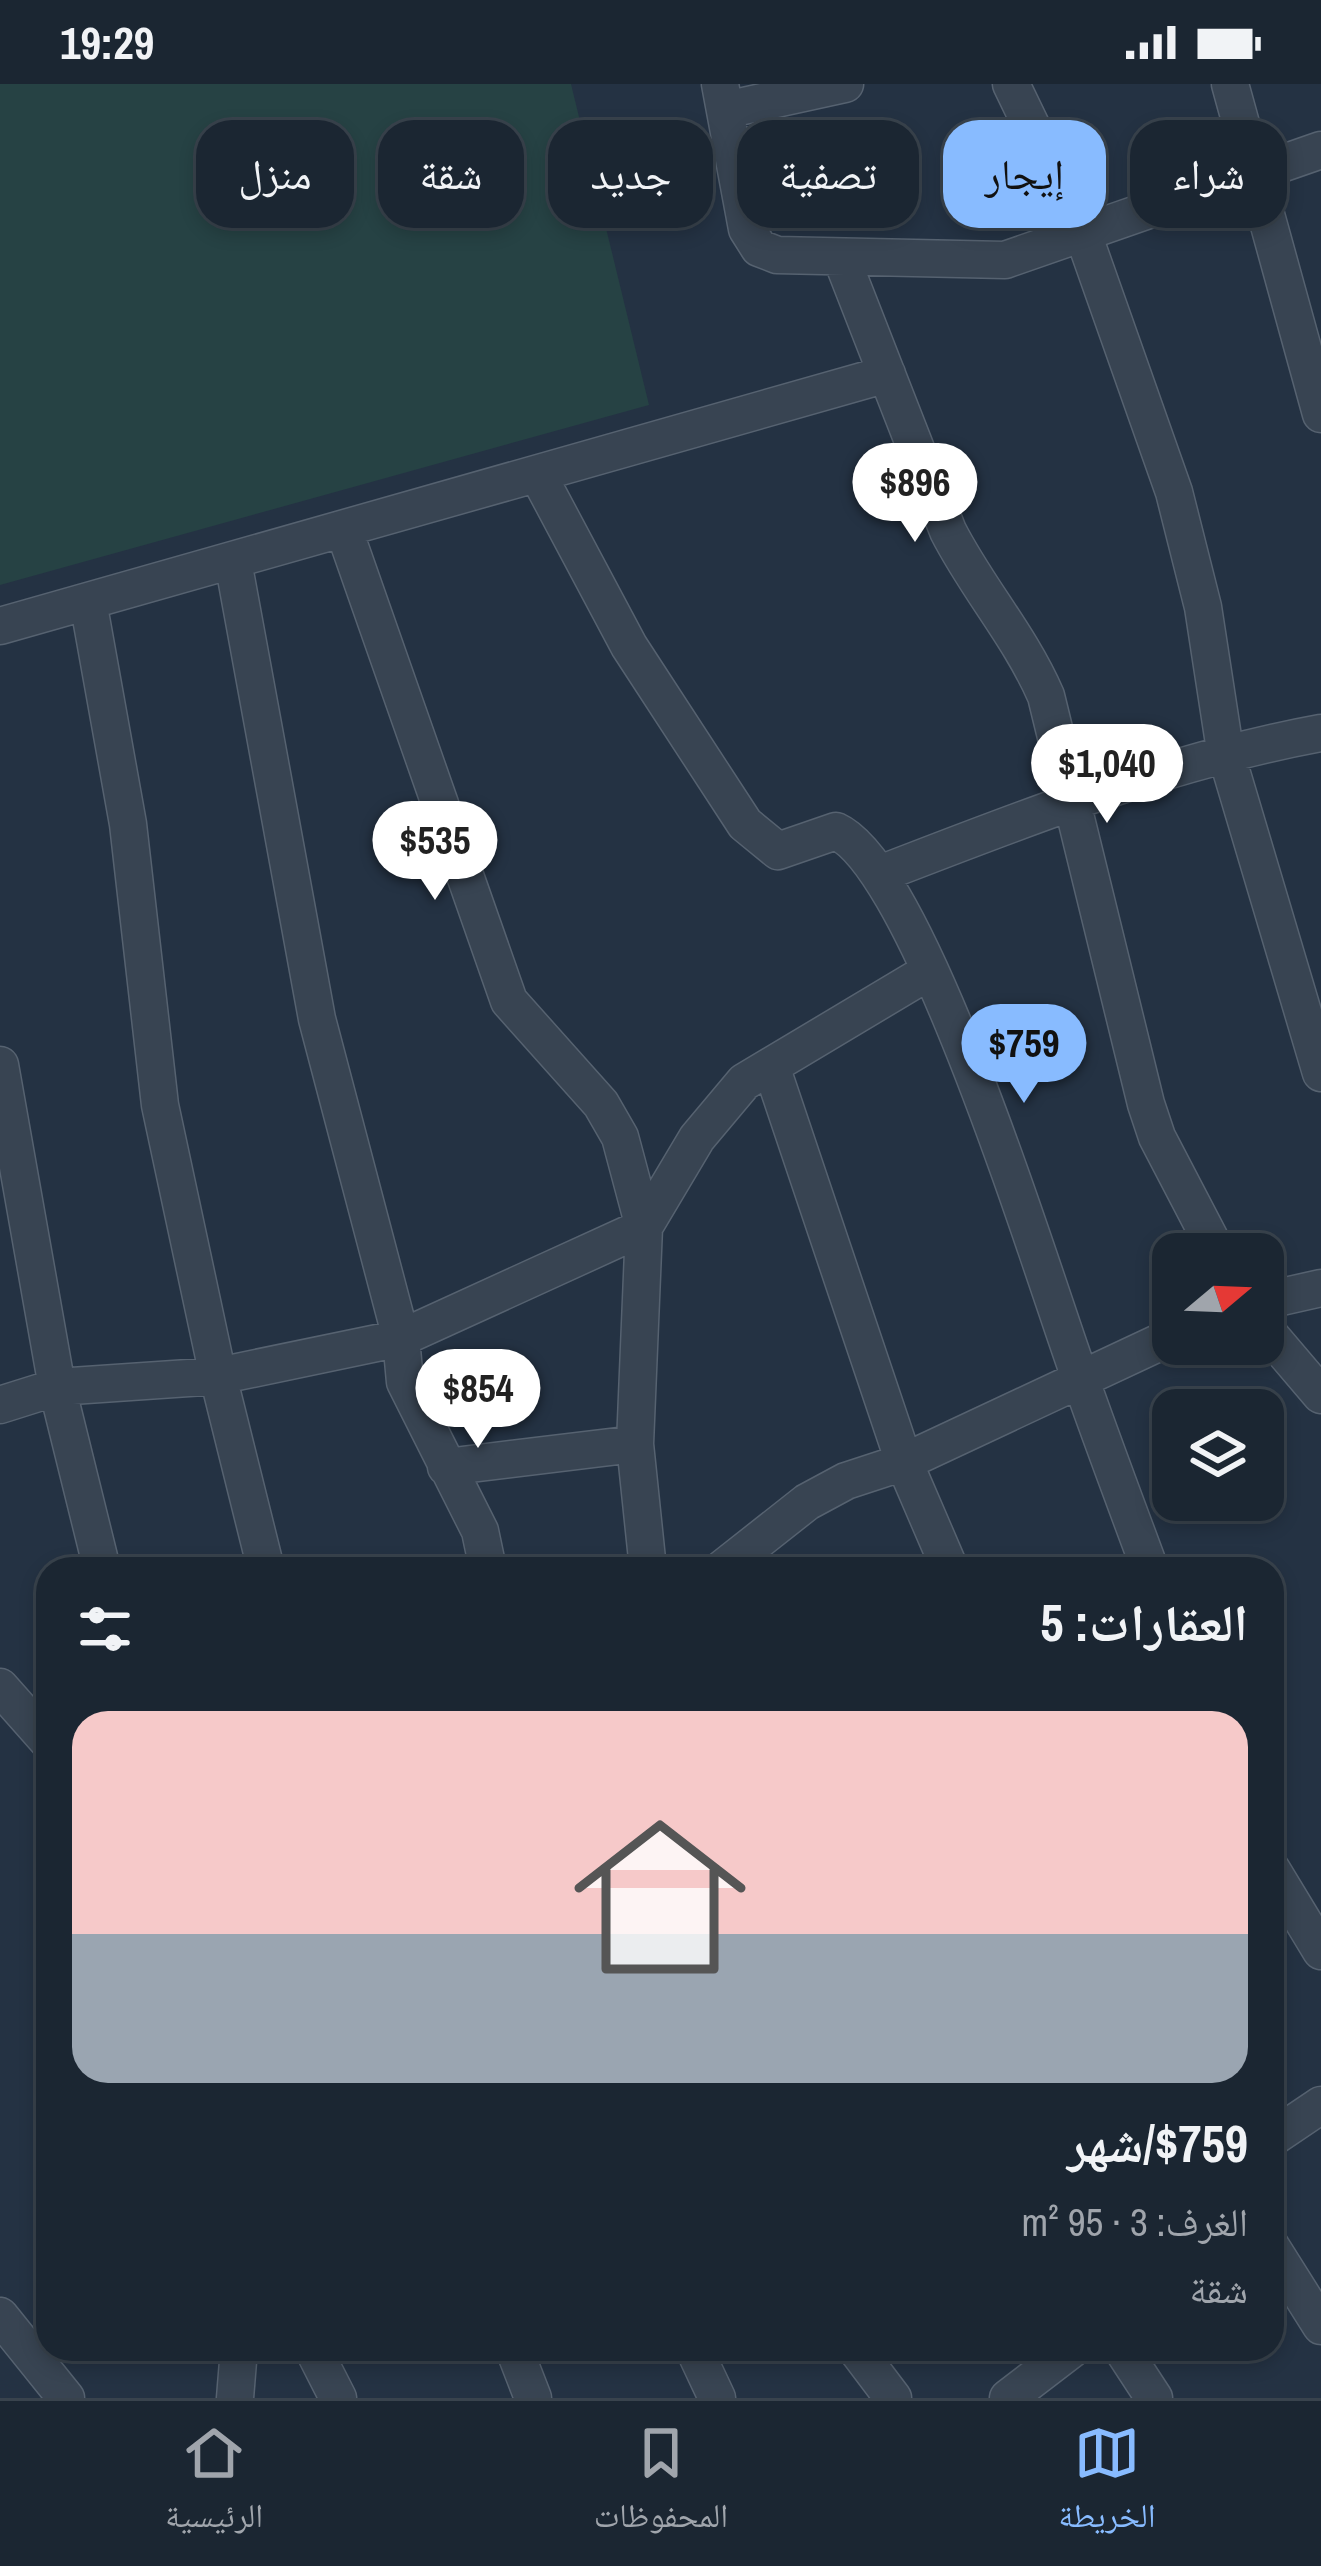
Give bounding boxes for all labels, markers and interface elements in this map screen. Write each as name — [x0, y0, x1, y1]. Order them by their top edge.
text: 19:29 — [60, 12, 154, 73]
chip: منزل — [196, 120, 354, 228]
chip: شقة — [378, 120, 524, 228]
chip: جديد — [548, 120, 713, 228]
chip: تصفية — [737, 120, 919, 228]
chip: إيجار — [943, 120, 1106, 228]
chip: شراء — [1130, 120, 1287, 228]
pin: $896 — [844, 443, 986, 545]
text: $896 — [879, 456, 951, 508]
pin: $1,040 — [1009, 724, 1205, 826]
text: $1,040 — [1058, 737, 1156, 789]
pin: $535 — [364, 801, 506, 903]
text: $535 — [399, 814, 471, 866]
pin: $759 — [953, 1004, 1095, 1106]
text: $759 — [988, 1017, 1060, 1069]
north arrow — [1152, 1233, 1284, 1365]
map controls — [1152, 1233, 1284, 1521]
pin: $854 — [407, 1349, 549, 1451]
text: $854 — [442, 1362, 514, 1414]
button: layers — [1152, 1389, 1284, 1521]
text: العقارات: 5 — [1040, 1588, 1248, 1657]
icon: filters — [72, 1596, 138, 1662]
icon: home — [552, 1789, 768, 2005]
text: $759/شهر — [1067, 2109, 1248, 2178]
text: الغرف: 3 · 95 m² — [1021, 2196, 1248, 2248]
text: شقة — [1190, 2263, 1248, 2315]
tab: الرئيسية — [165, 2420, 263, 2548]
tab: المحفوظات — [594, 2420, 728, 2548]
tab: الخريطة — [1059, 2420, 1156, 2548]

